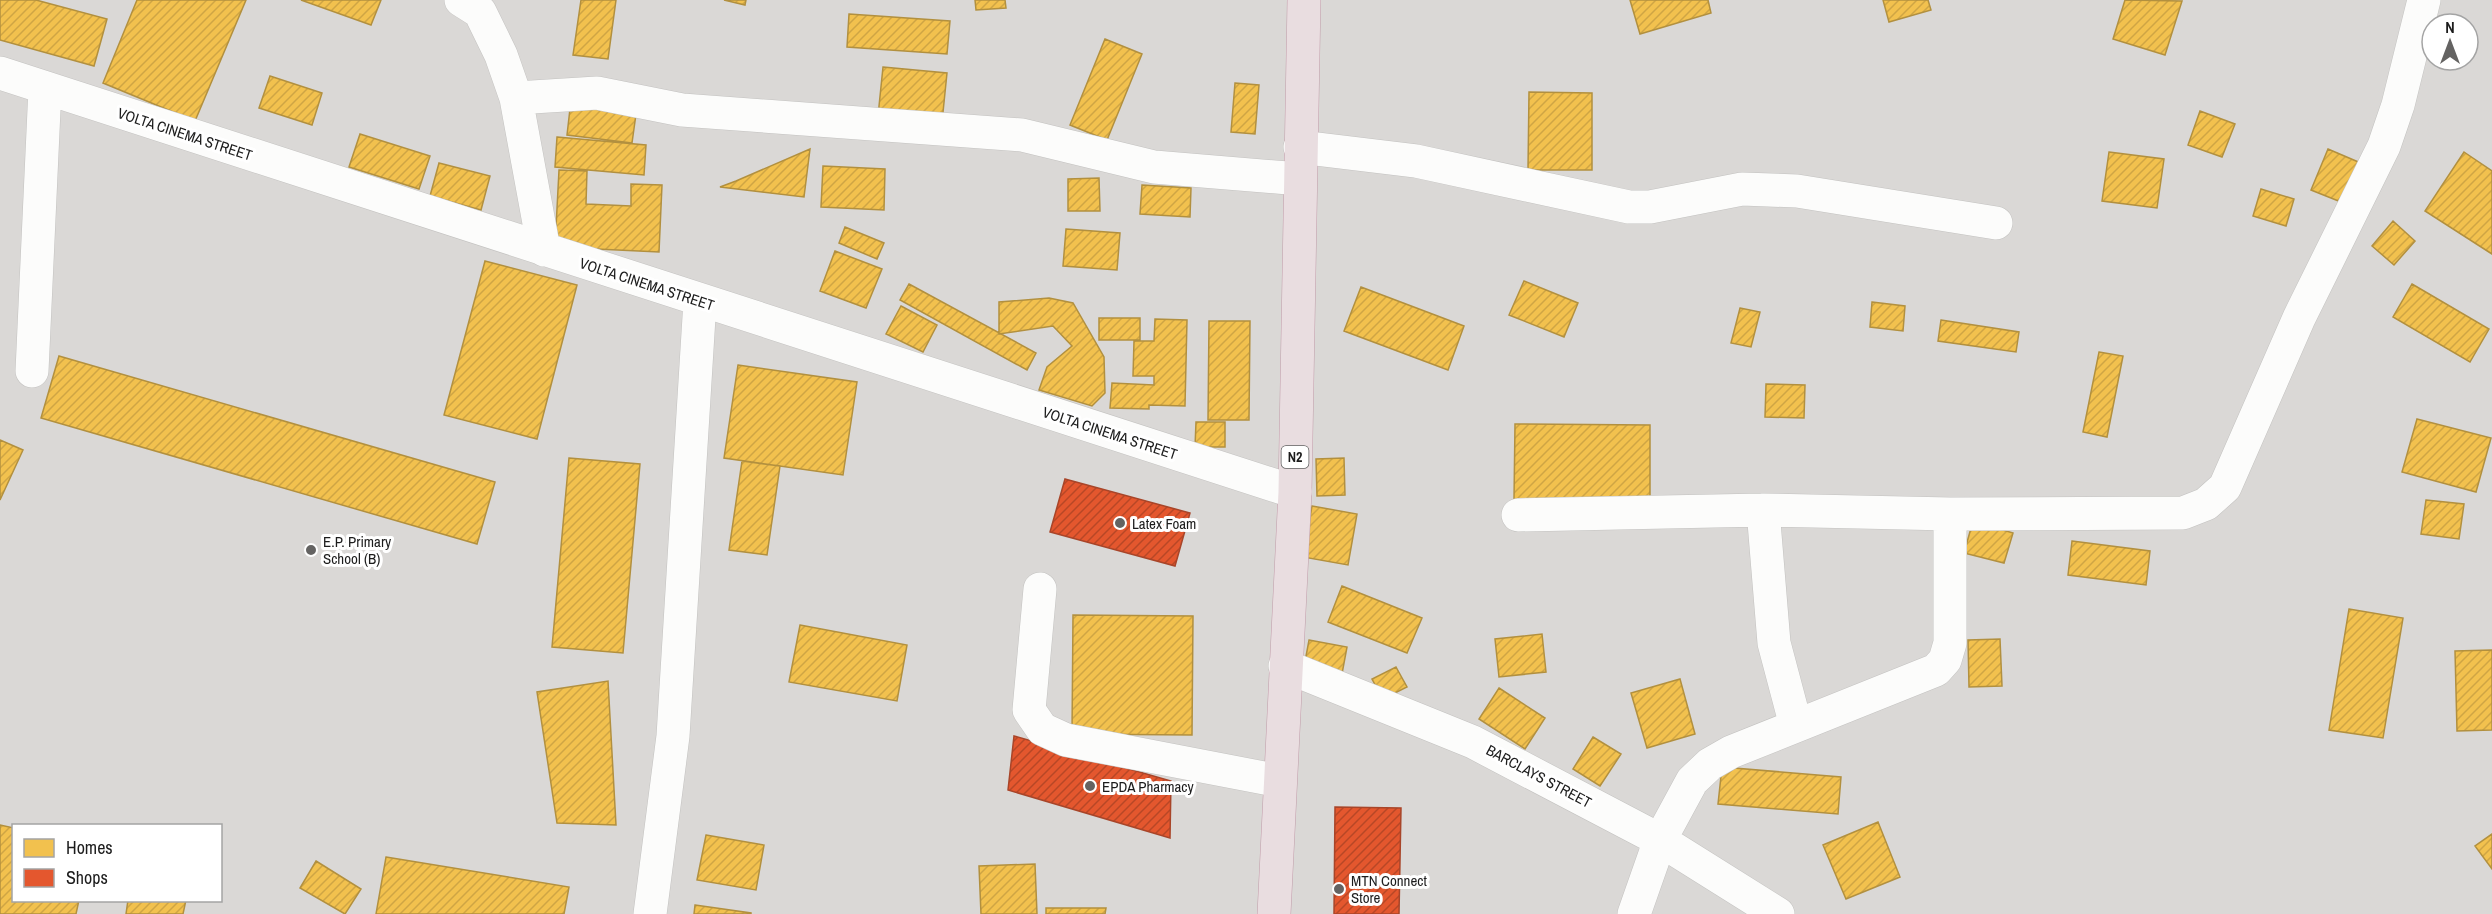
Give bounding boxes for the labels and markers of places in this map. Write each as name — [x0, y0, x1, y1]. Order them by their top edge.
place label: Latex Foam — [1132, 513, 1196, 534]
marker: Latex Foam — [1113, 516, 1127, 530]
place label: E.P. Primary School (B) — [323, 531, 392, 569]
marker: E.P. Primary School (B) — [304, 543, 318, 557]
place label: EPDA Pharmacy — [1102, 776, 1194, 797]
marker: EPDA Pharmacy — [1083, 779, 1097, 793]
place label: MTN Connect Store — [1351, 870, 1427, 908]
marker: MTN Connect Store — [1332, 882, 1346, 896]

